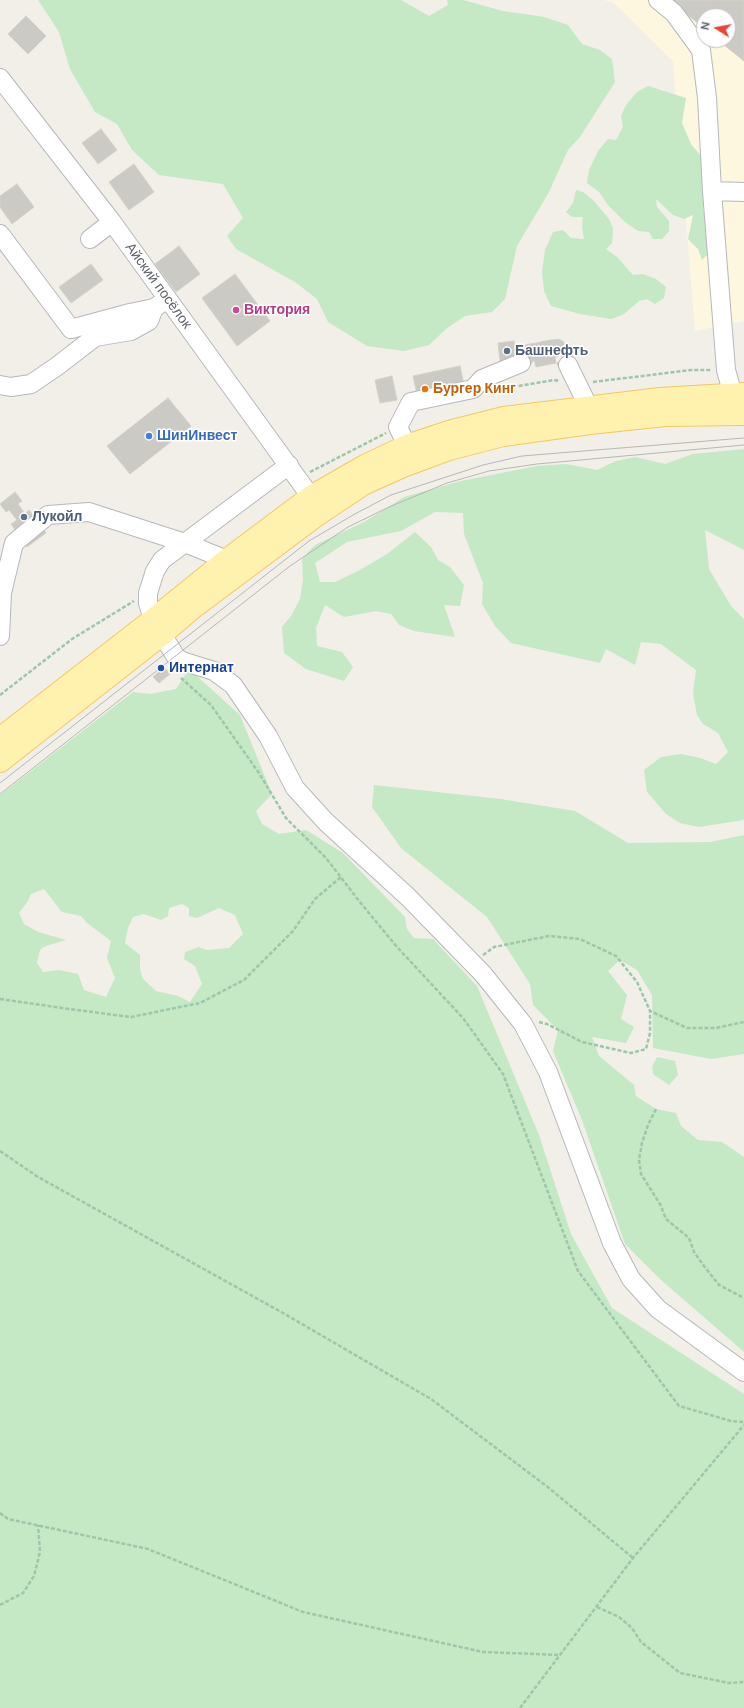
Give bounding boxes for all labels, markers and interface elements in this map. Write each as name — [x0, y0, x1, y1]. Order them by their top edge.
north arrow — [696, 8, 736, 48]
text: N — [698, 21, 713, 31]
street label: Айский посёлок — [121, 240, 195, 332]
place label: Виктория — [244, 302, 310, 318]
marker: Виктория — [231, 305, 241, 315]
place label: Башнефть — [515, 343, 588, 359]
marker: Башнефть — [502, 346, 512, 356]
place label: Бургер Кинг — [433, 381, 516, 397]
marker: Бургер Кинг — [420, 384, 430, 394]
place label: ШинИнвест — [157, 428, 237, 444]
marker: ШинИнвест — [144, 431, 154, 441]
place label: Лукойл — [32, 509, 82, 525]
marker: Лукойл — [19, 512, 29, 522]
place label: Интернат — [169, 660, 234, 676]
marker: Интернат — [156, 663, 166, 673]

